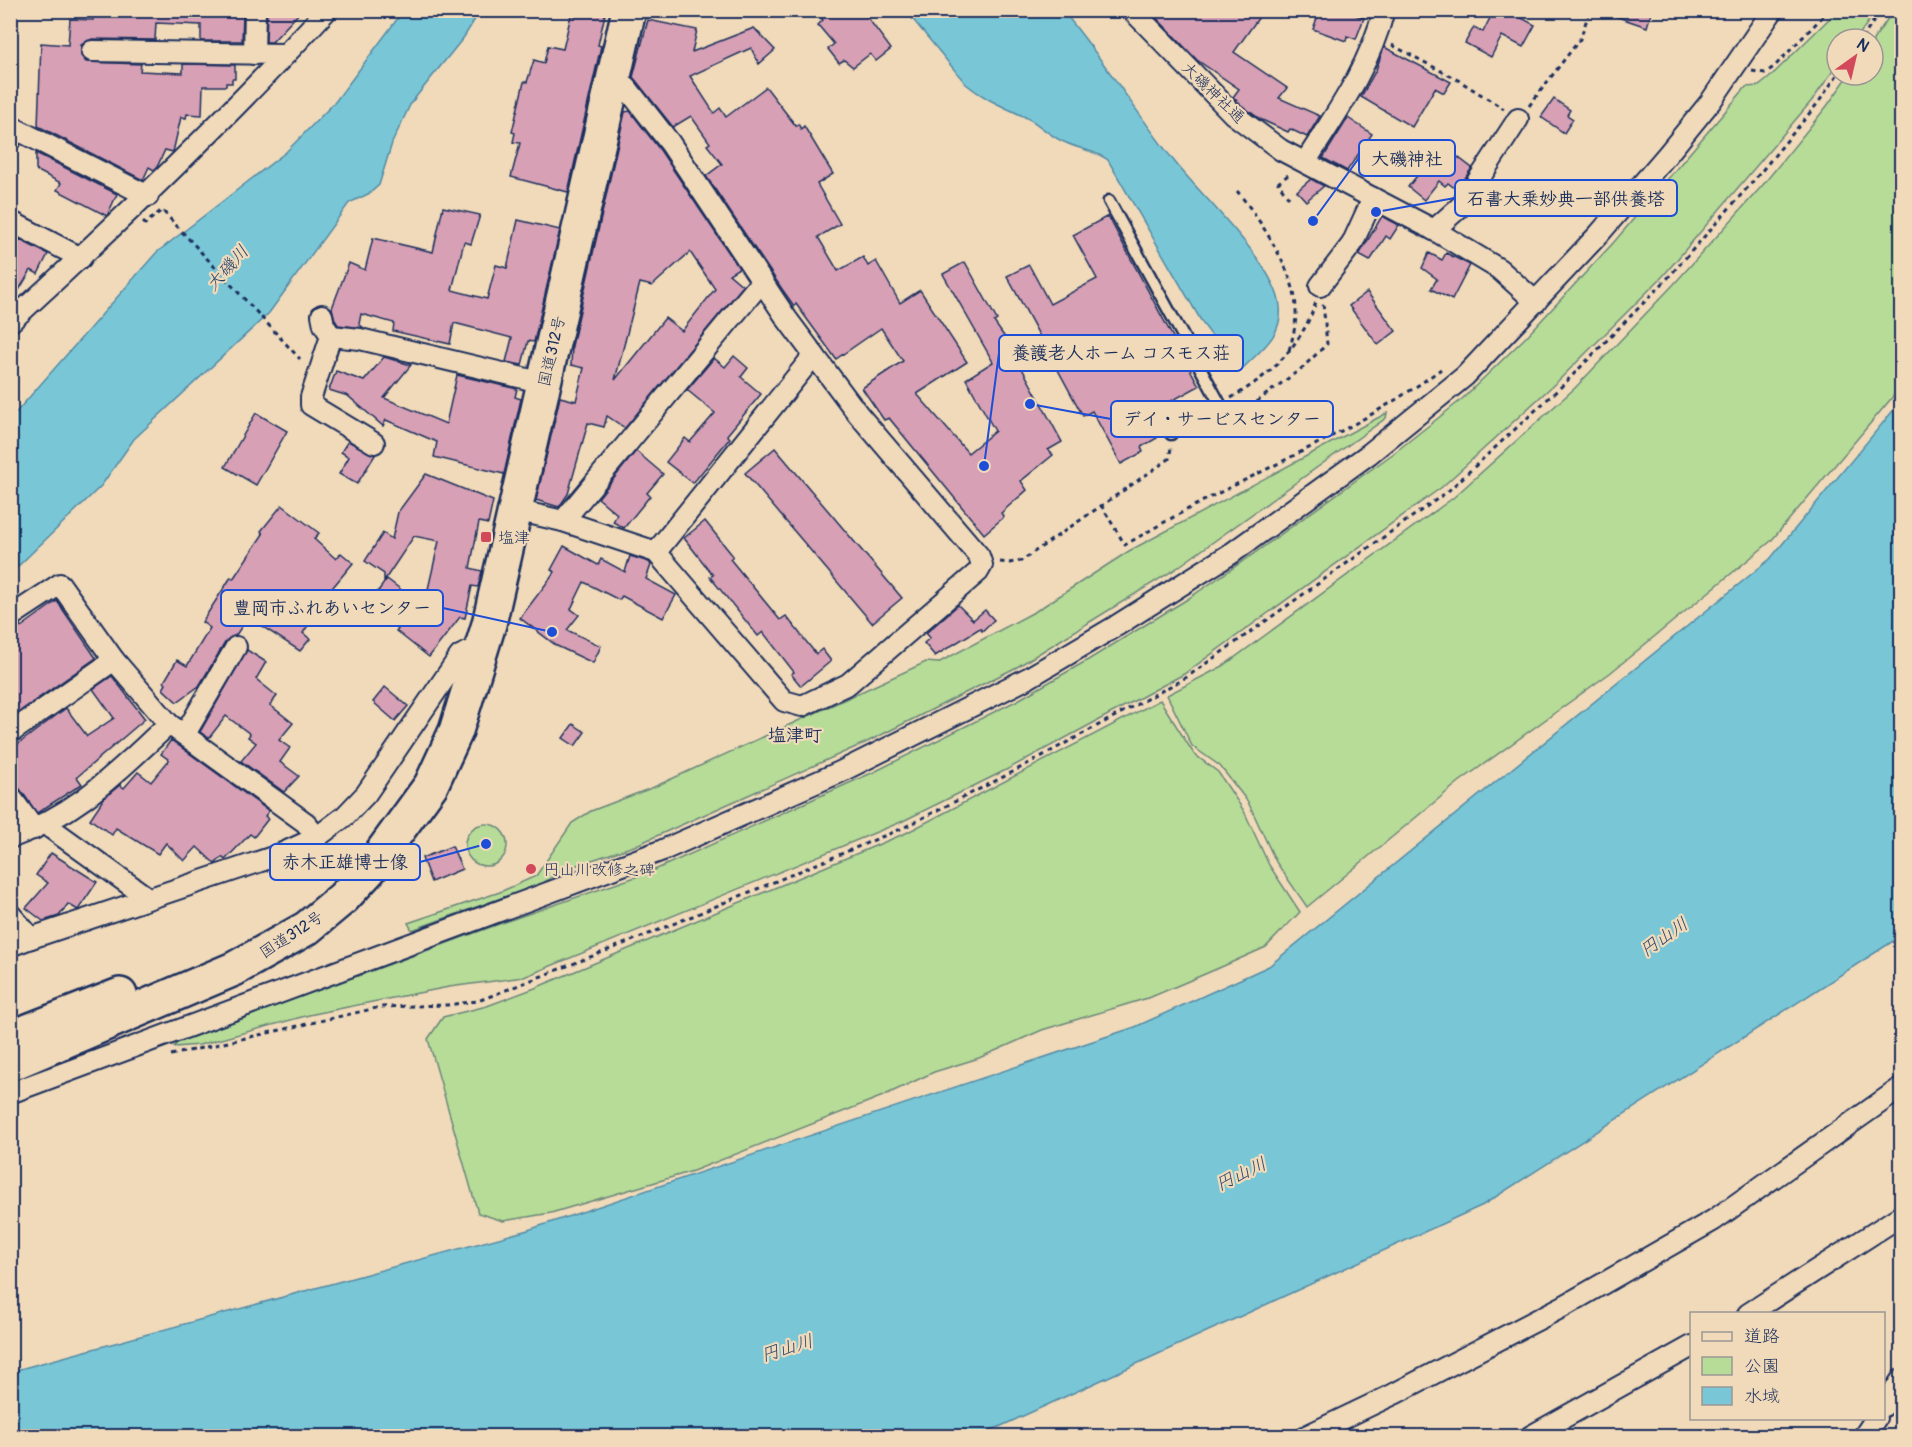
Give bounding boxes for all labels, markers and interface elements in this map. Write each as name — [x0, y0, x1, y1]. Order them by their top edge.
north arrow — [1825, 27, 1885, 87]
text: N — [1853, 34, 1873, 57]
street label: 大磯神社通 — [1178, 58, 1249, 128]
callout: 大磯神社 — [1359, 140, 1455, 176]
text: 大磯神社 — [1371, 148, 1443, 171]
callout: 石書大乗妙典一部供養塔 — [1455, 180, 1677, 216]
text: 石書大乗妙典一部供養塔 — [1467, 188, 1665, 211]
water label: 大磯川 — [201, 241, 254, 296]
street label: 国道312号 — [534, 314, 570, 389]
callout: 養護老人ホーム コスモス荘 — [999, 335, 1243, 371]
text: 養護老人ホーム コスモス荘 — [1012, 342, 1230, 365]
callout: デイ・サービスセンター — [1111, 401, 1333, 437]
text: デイ・サービスセンター — [1123, 408, 1321, 431]
place label: 塩津 — [498, 528, 530, 548]
marker: 塩津 — [479, 530, 493, 544]
callout: 豊岡市ふれあいセンター — [221, 590, 443, 626]
text: 豊岡市ふれあいセンター — [233, 597, 431, 620]
district label: 塩津町 — [768, 724, 822, 747]
callout: 赤木正雄博士像 — [270, 844, 420, 880]
text: 赤木正雄博士像 — [282, 851, 408, 874]
place label: 円山川改修之碑 — [543, 860, 655, 880]
marker: 円山川改修之碑 — [524, 862, 538, 876]
street label: 国道312号 — [256, 907, 327, 963]
water label: 円山川 — [1636, 913, 1693, 962]
water label: 円山川 — [1212, 1152, 1271, 1197]
legend — [1690, 1312, 1885, 1420]
text: 道路 — [1744, 1325, 1780, 1348]
water label: 円山川 — [758, 1330, 816, 1367]
text: 公園 — [1744, 1355, 1780, 1378]
text: 水域 — [1744, 1385, 1780, 1408]

